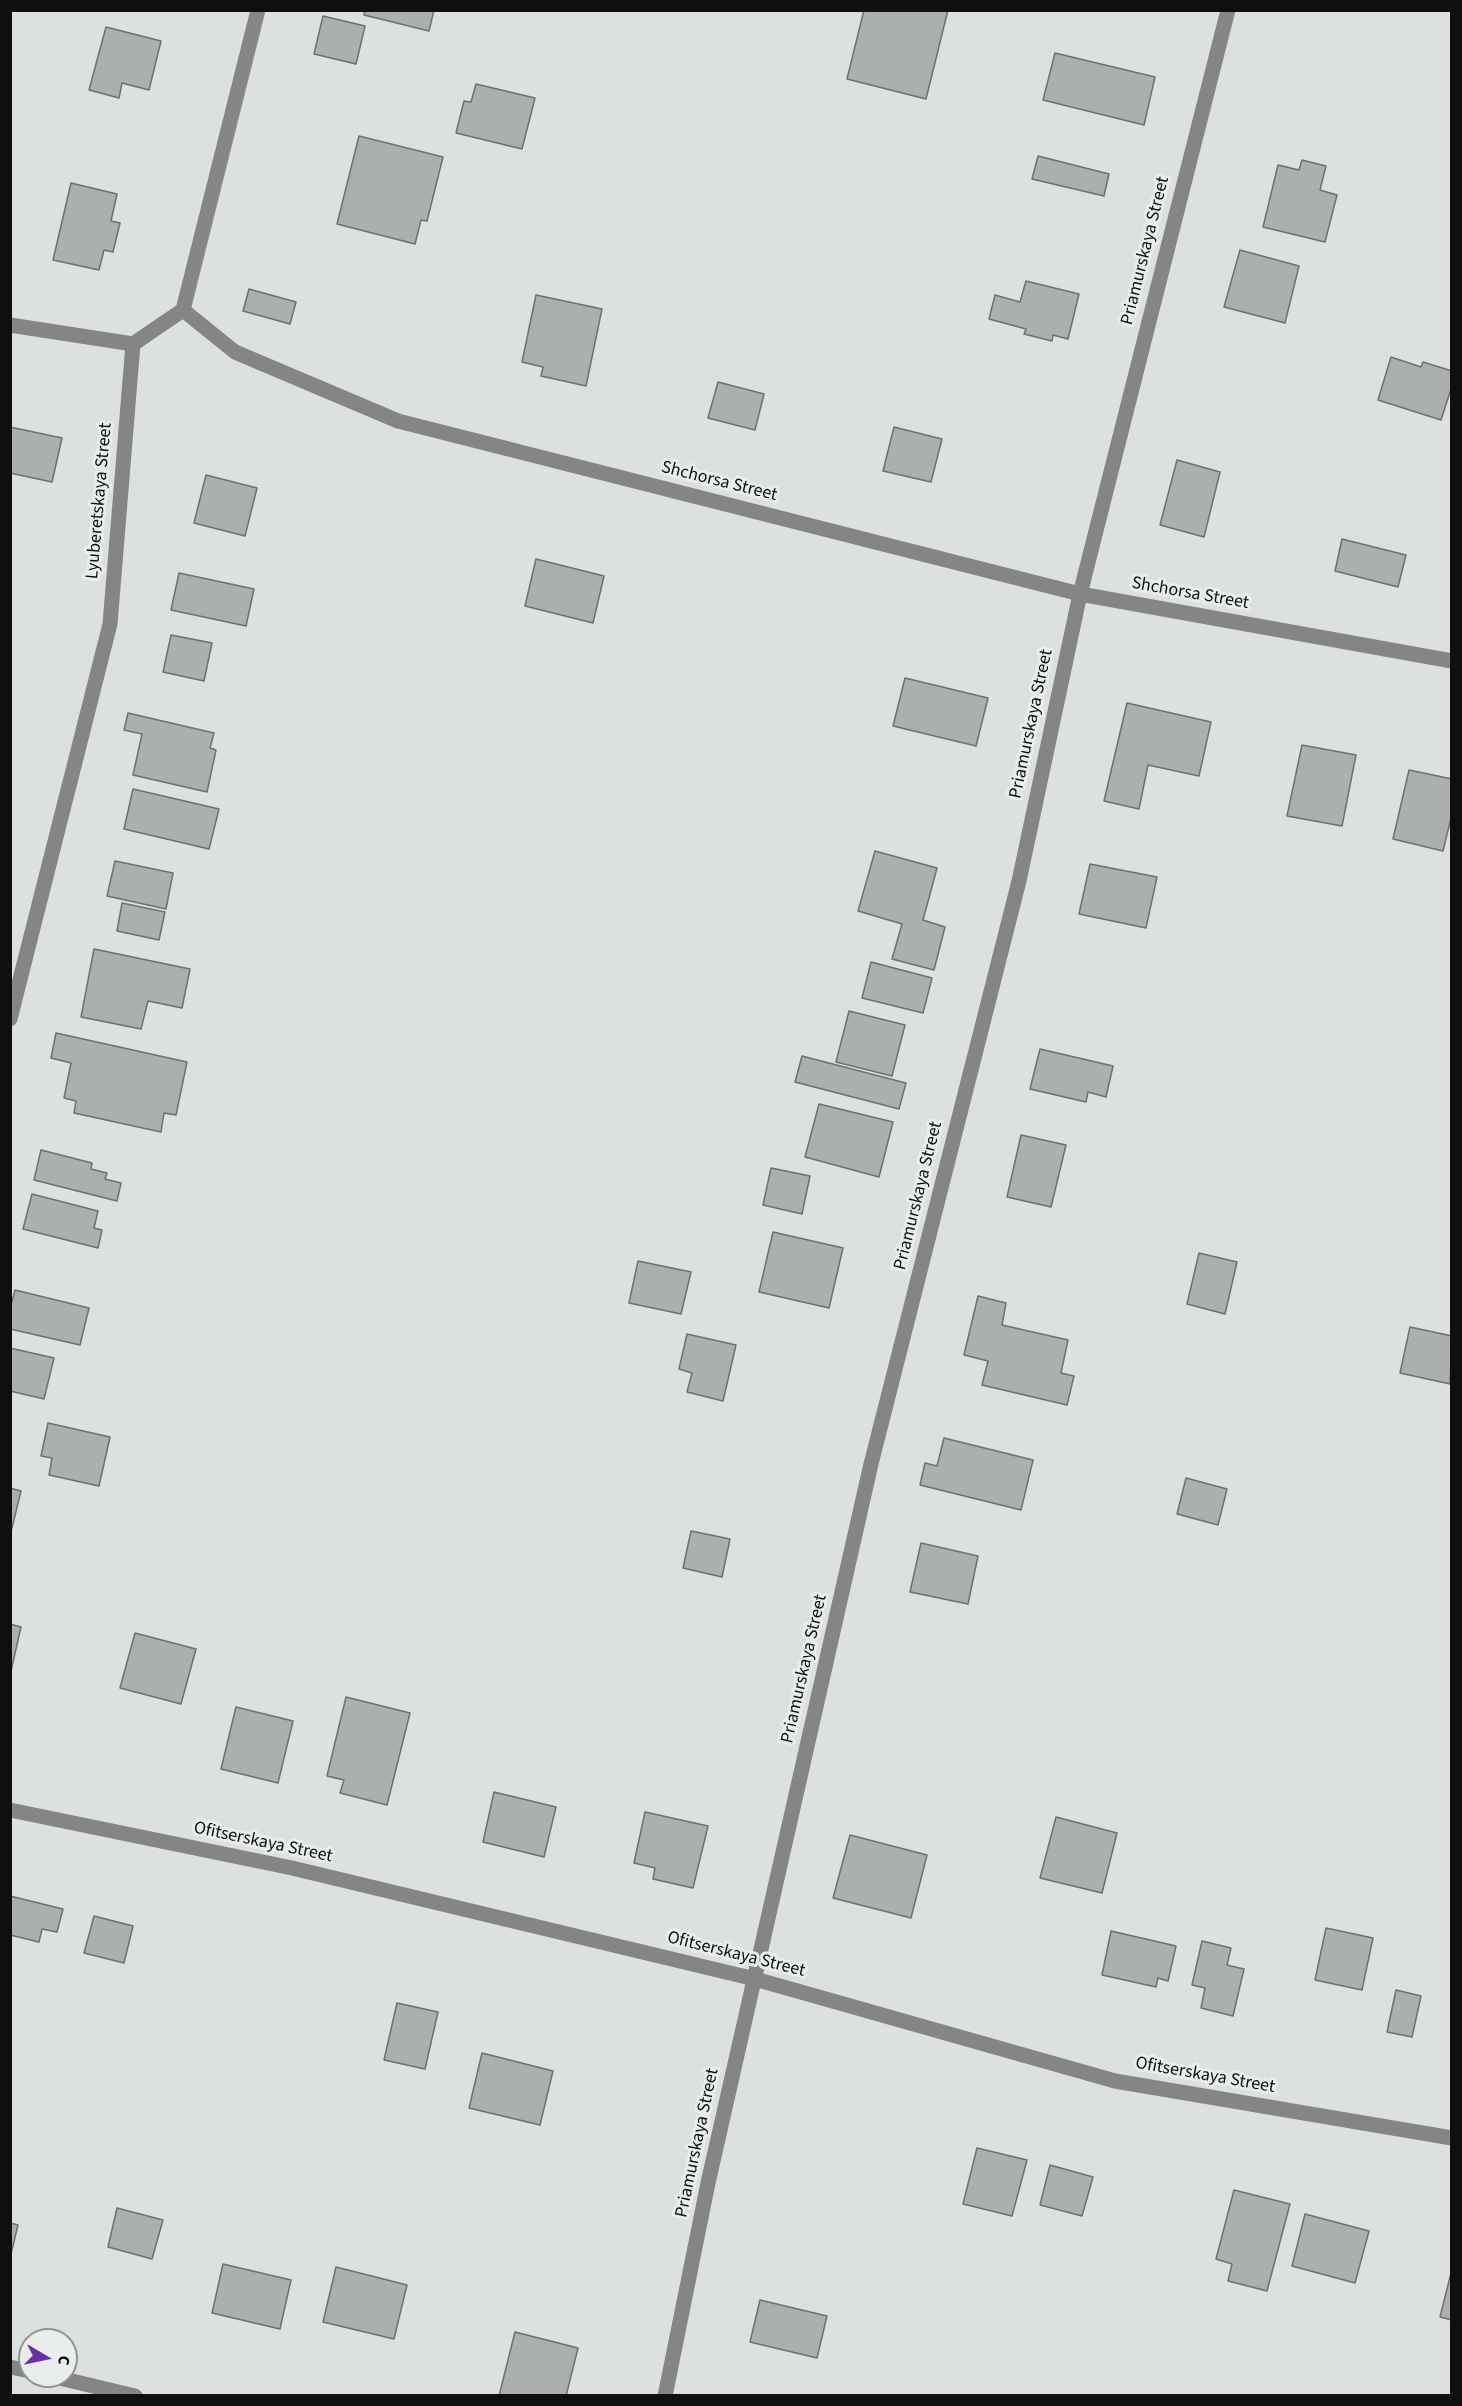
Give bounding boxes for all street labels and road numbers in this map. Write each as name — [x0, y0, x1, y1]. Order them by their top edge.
street label: Priamurskaya Street — [1117, 175, 1175, 327]
street label: Lyuberetskaya Street — [82, 422, 118, 580]
street label: Shchorsa Street — [659, 457, 779, 507]
street label: Shchorsa Street — [1130, 573, 1250, 615]
street label: Priamurskaya Street — [1006, 647, 1058, 801]
street label: Priamurskaya Street — [890, 1120, 948, 1272]
street label: Priamurskaya Street — [777, 1593, 833, 1745]
street label: Ofitserskaya Street — [192, 1818, 334, 1868]
street label: Ofitserskaya Street — [665, 1927, 807, 1983]
street label: Ofitserskaya Street — [1134, 2053, 1276, 2099]
street label: Priamurskaya Street — [672, 2066, 724, 2220]

